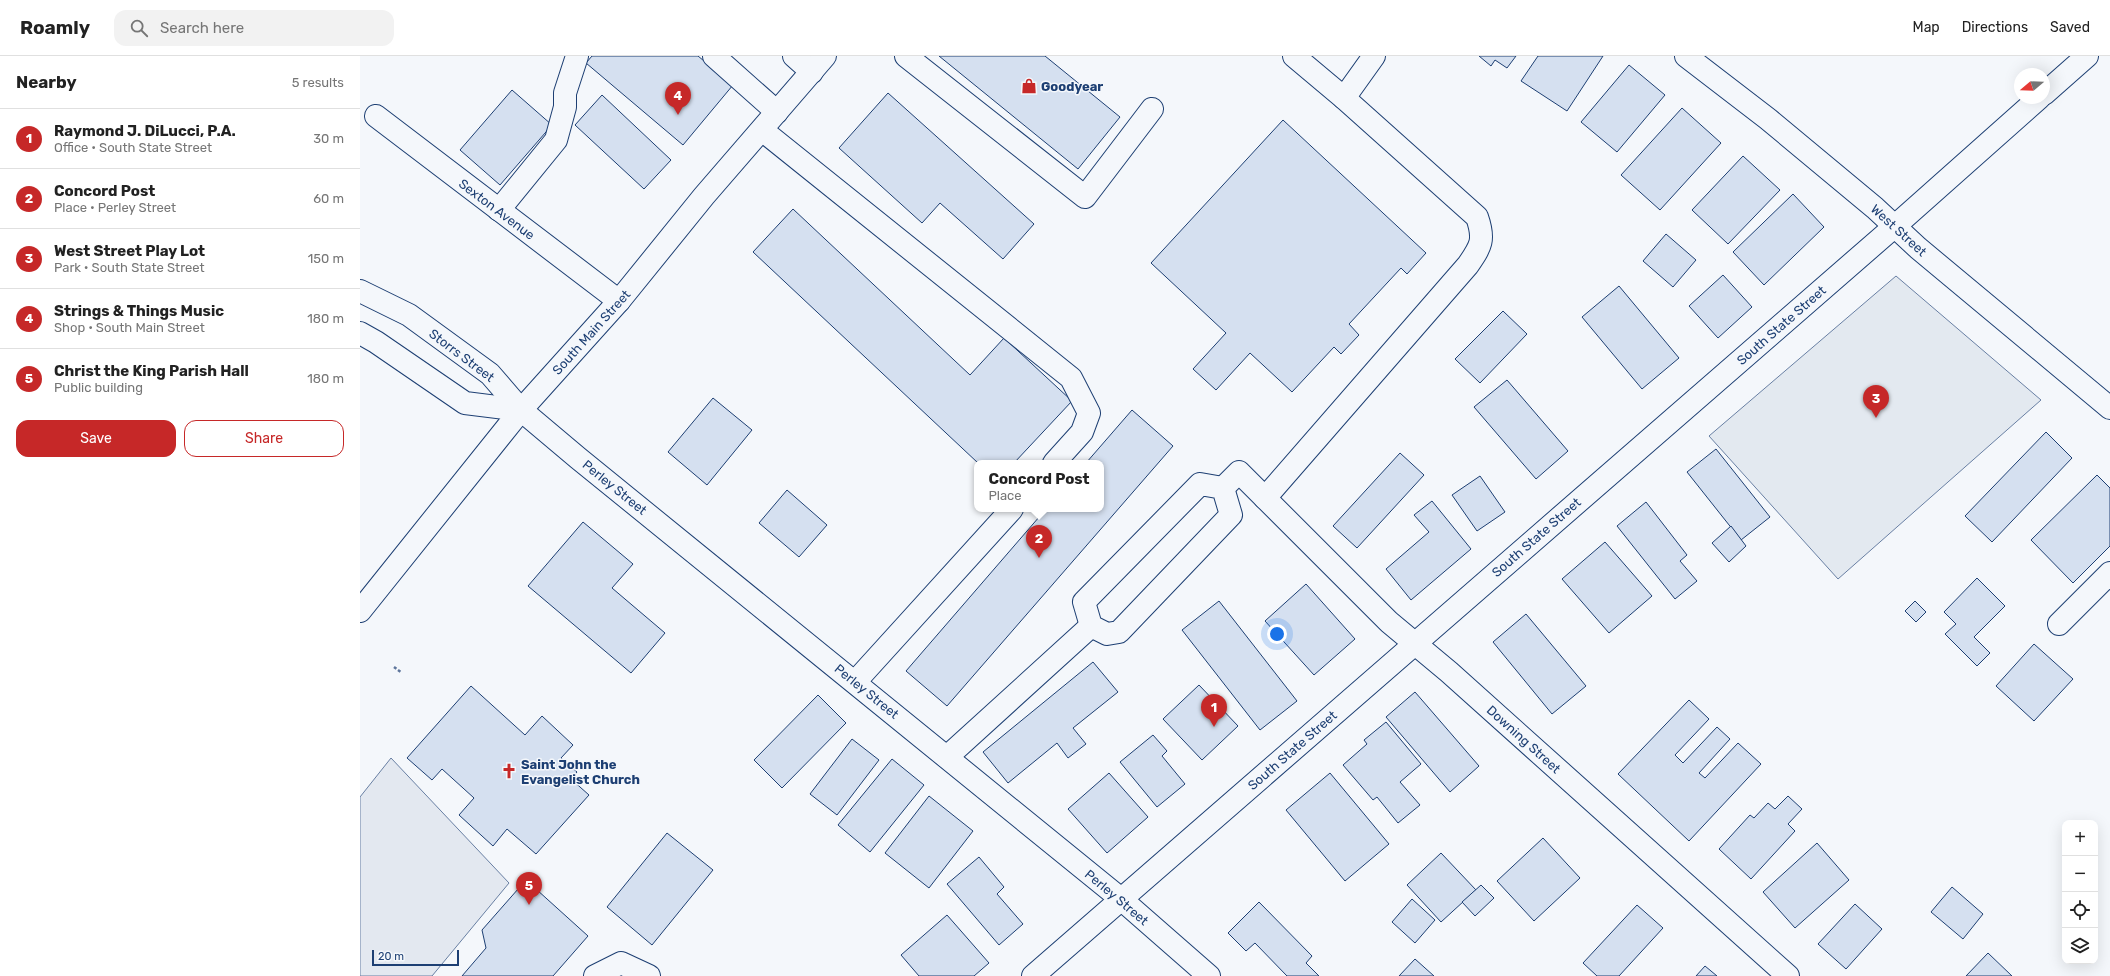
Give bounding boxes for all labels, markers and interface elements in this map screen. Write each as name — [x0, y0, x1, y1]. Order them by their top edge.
search box — [114, 10, 394, 46]
text: Roamly — [20, 16, 90, 39]
icon: search — [128, 17, 150, 39]
text: Search here — [160, 19, 244, 37]
text: Map — [1913, 19, 1940, 36]
text: Directions — [1962, 19, 2028, 36]
text: Saved — [2050, 19, 2090, 36]
north arrow — [2014, 68, 2050, 104]
text: Nearby — [16, 72, 77, 92]
text: 5 results — [292, 75, 344, 90]
shop icon: Goodyear — [1020, 77, 1038, 95]
place label: Goodyear — [1041, 79, 1103, 94]
pin: 4 — [665, 82, 691, 115]
text: Raymond J. DiLucci, P.A. — [54, 122, 236, 140]
text: 1 — [26, 131, 32, 146]
text: 30 m — [313, 131, 344, 146]
text: Office · South State Street — [54, 140, 212, 155]
street label: Sexton Avenue — [456, 176, 538, 243]
text: Concord Post — [54, 182, 155, 200]
text: 2 — [25, 191, 33, 206]
text: 60 m — [313, 191, 344, 206]
text: Place · Perley Street — [54, 200, 176, 215]
street label: West Street — [1868, 201, 1930, 259]
text: West Street Play Lot — [54, 242, 205, 260]
text: 3 — [25, 251, 33, 266]
text: 150 m — [308, 251, 344, 266]
text: Park · South State Street — [54, 260, 205, 275]
street label: South State Street — [1734, 283, 1829, 368]
street label: South Main Street — [549, 287, 633, 378]
text: Strings & Things Music — [54, 302, 224, 320]
text: 4 — [25, 311, 33, 326]
text: 180 m — [307, 311, 344, 326]
text: Shop · South Main Street — [54, 320, 205, 335]
street label: Storrs Street — [426, 326, 497, 385]
text: Christ the King Parish Hall — [54, 362, 249, 380]
text: 5 — [25, 371, 33, 386]
text: 180 m — [307, 371, 344, 386]
text: Public building — [54, 380, 143, 395]
pin: 3 — [1863, 385, 1889, 418]
button: Save — [16, 420, 176, 457]
button: Share — [184, 420, 344, 457]
street label: Perley Street — [580, 457, 650, 518]
popup — [974, 460, 1104, 512]
text: Concord Post — [988, 470, 1090, 488]
text: Place — [988, 488, 1022, 503]
street label: South State Street — [1489, 495, 1584, 580]
pin: 2 — [1026, 525, 1052, 558]
your location — [1267, 624, 1287, 644]
street label: Perley Street — [832, 661, 902, 722]
pin: 1 — [1201, 694, 1227, 727]
street label: Downing Street — [1483, 702, 1564, 777]
street label: South State Street — [1245, 708, 1340, 793]
place label: Saint John the Evangelist Church — [521, 757, 640, 787]
church icon: Saint John the Evangelist Church — [500, 762, 518, 780]
map controls — [2062, 820, 2098, 964]
button: + — [2062, 820, 2098, 856]
button: − — [2062, 856, 2098, 892]
street label: Perley Street — [1082, 866, 1151, 928]
pin: 5 — [516, 872, 542, 905]
button: locate — [2062, 892, 2098, 928]
button: layers — [2062, 928, 2098, 964]
scale bar — [372, 948, 459, 967]
text: 20 m — [378, 950, 404, 963]

